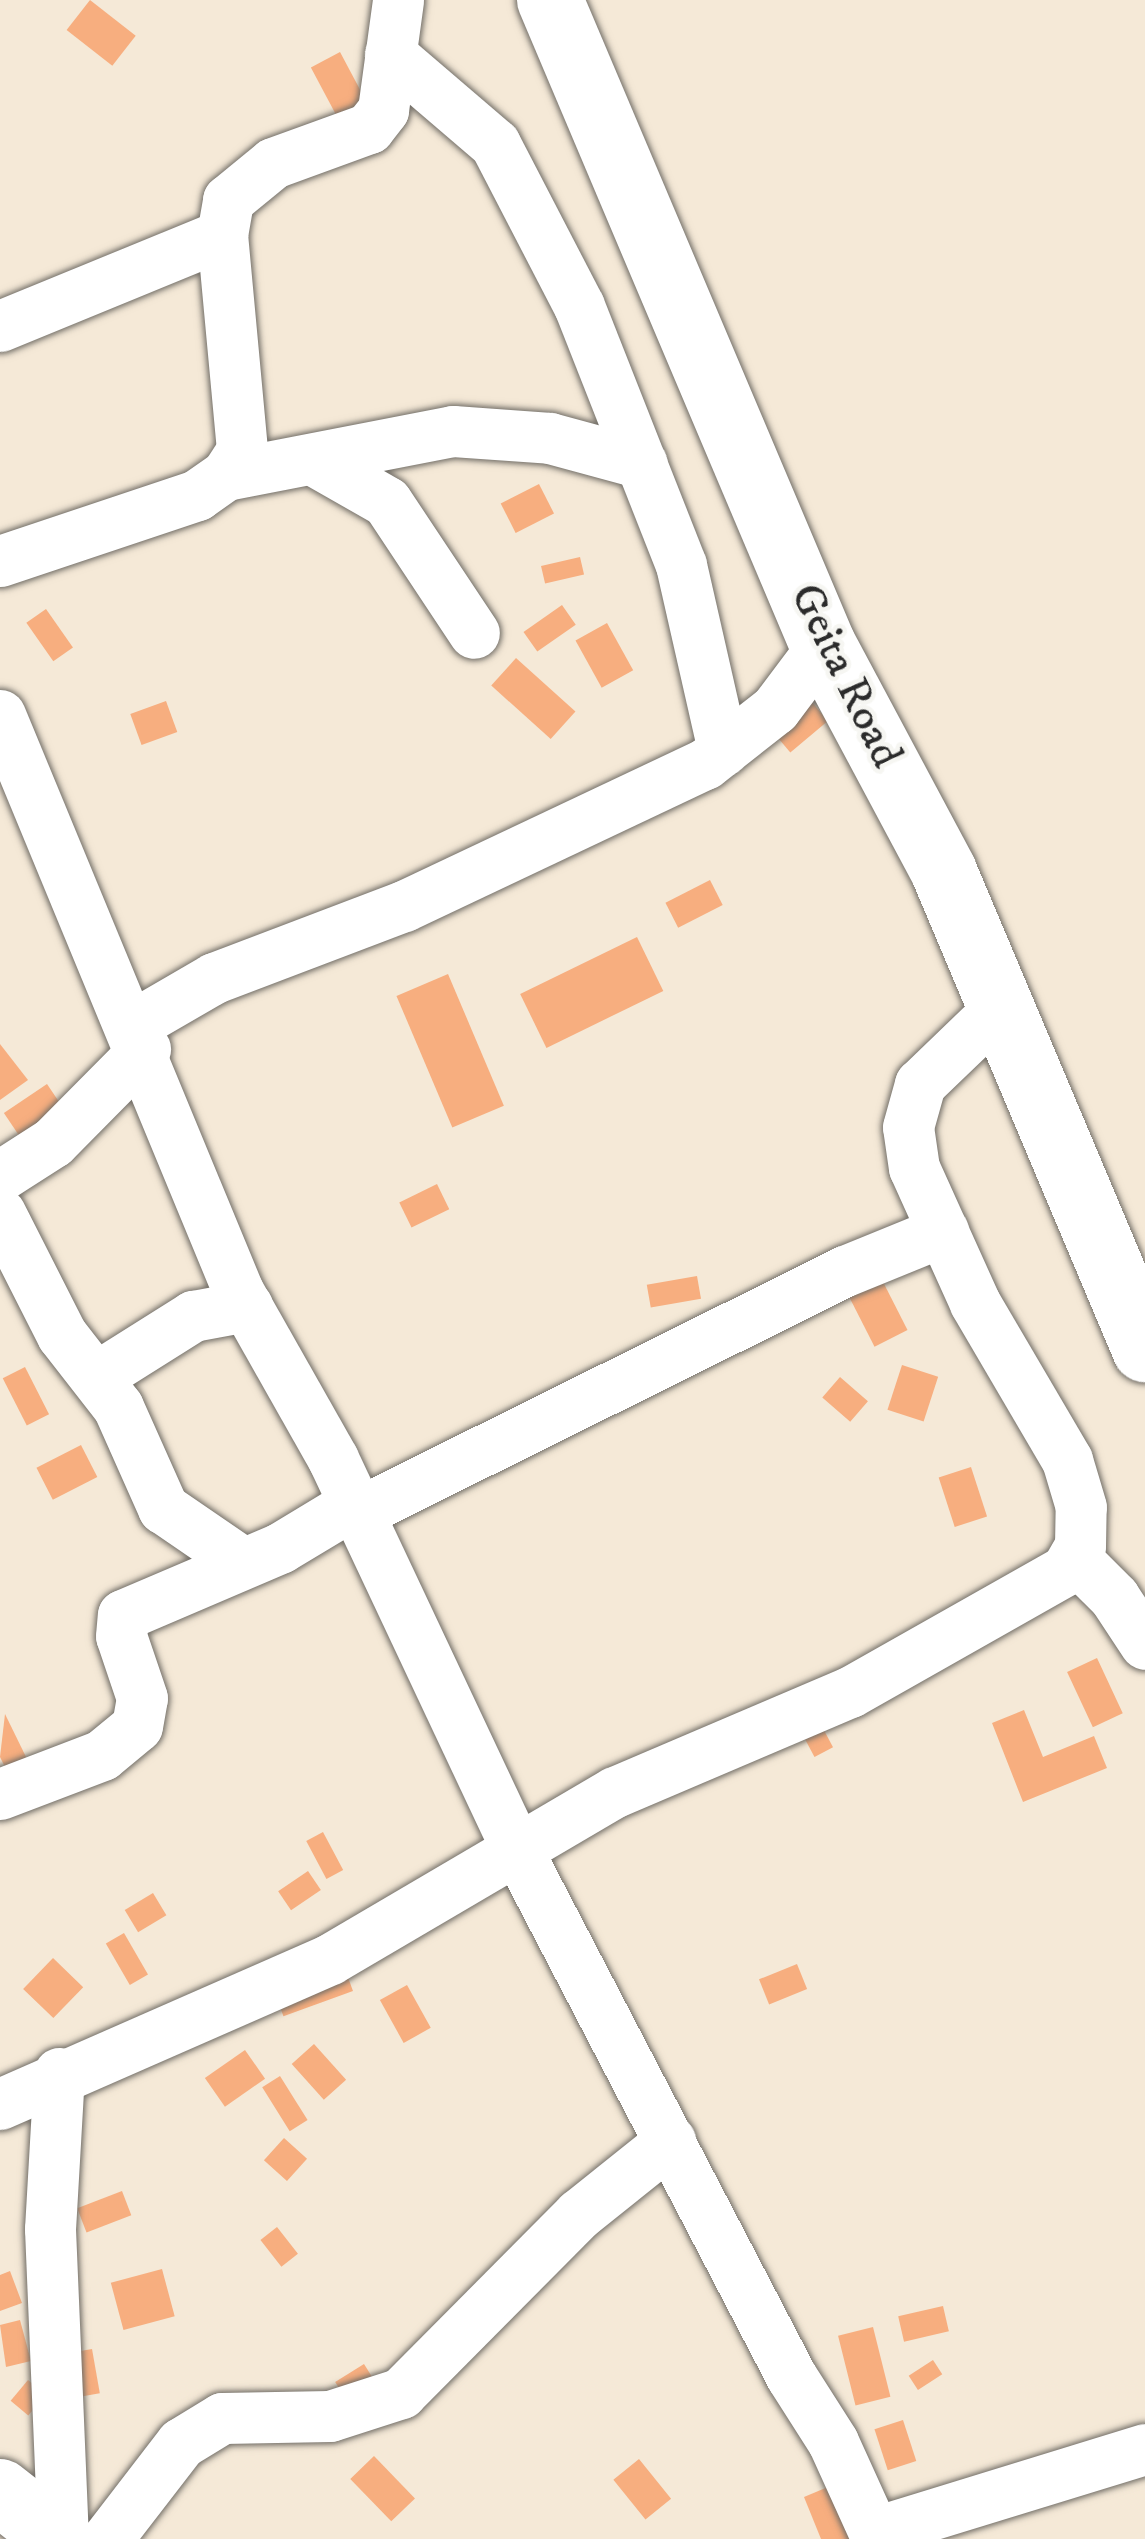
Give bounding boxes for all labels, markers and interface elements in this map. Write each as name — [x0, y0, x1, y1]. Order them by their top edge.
street label: Geita Road — [777, 575, 913, 777]

